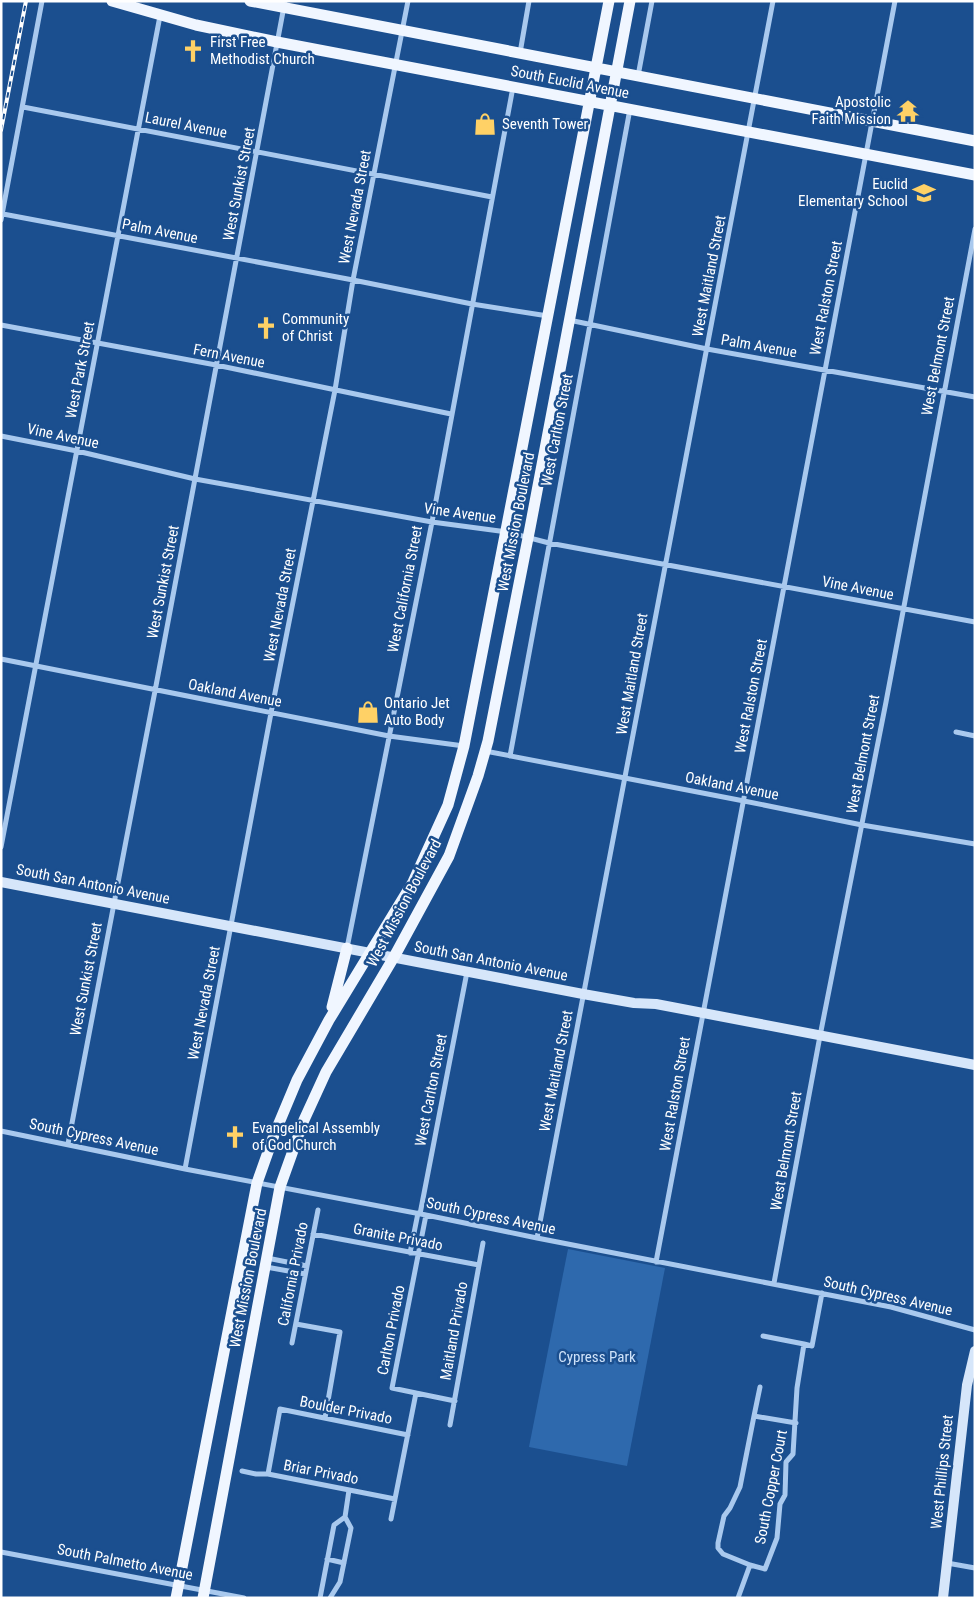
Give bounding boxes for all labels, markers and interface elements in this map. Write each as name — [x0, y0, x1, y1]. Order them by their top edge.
place label: First Free Methodist Church — [210, 33, 315, 68]
church icon: First Free Methodist Church — [180, 38, 206, 64]
street label: South Euclid Avenue — [509, 62, 631, 102]
place label: Apostolic Faith Mission — [812, 93, 891, 128]
temple icon: Apostolic Faith Mission — [895, 98, 921, 124]
street label: Laurel Avenue — [143, 108, 229, 142]
shop icon: Seventh Tower — [472, 111, 498, 137]
place label: Seventh Tower — [502, 115, 589, 133]
street label: West Sunkist Street — [219, 126, 259, 242]
street label: West Nevada Street — [335, 148, 375, 266]
place label: Euclid Elementary School — [798, 175, 908, 210]
school or university icon: Euclid Elementary School — [911, 180, 937, 206]
street label: West Maitland Street — [688, 214, 730, 338]
street label: Palm Avenue — [121, 215, 199, 247]
street label: West Ralston Street — [806, 239, 846, 357]
street label: West Belmont Street — [918, 295, 958, 417]
place label: Community of Christ — [282, 310, 349, 345]
church icon: Community of Christ — [253, 315, 279, 341]
street label: West Park Street — [62, 320, 98, 420]
street label: Palm Avenue — [720, 330, 798, 362]
street label: Fern Avenue — [192, 340, 266, 372]
street label: West Carlton Street — [537, 372, 577, 488]
street label: Vine Avenue — [26, 420, 100, 452]
street label: West Mission Boulevard — [494, 451, 538, 593]
street label: Vine Avenue — [423, 499, 497, 527]
street label: West Sunkist Street — [143, 524, 183, 640]
street label: West California Street — [384, 524, 426, 654]
street label: West Nevada Street — [260, 546, 300, 664]
street label: Vine Avenue — [821, 572, 895, 604]
street label: West Maitland Street — [612, 612, 652, 736]
street label: West Ralston Street — [731, 637, 771, 755]
street label: Oakland Avenue — [187, 675, 283, 711]
street label: West Belmont Street — [843, 693, 883, 815]
place label: Ontario Jet Auto Body — [384, 694, 450, 729]
shop icon: Ontario Jet Auto Body — [355, 699, 381, 725]
street label: Oakland Avenue — [684, 768, 780, 804]
street label: West Mission Boulevard — [363, 836, 445, 970]
street label: South San Antonio Avenue — [15, 860, 171, 908]
street label: West Sunkist Street — [66, 921, 106, 1037]
street label: South San Antonio Avenue — [413, 937, 569, 985]
street label: West Nevada Street — [184, 944, 224, 1062]
street label: West Maitland Street — [535, 1009, 577, 1133]
street label: West Carlton Street — [411, 1032, 451, 1148]
street label: West Ralston Street — [656, 1035, 694, 1153]
street label: West Belmont Street — [767, 1090, 805, 1212]
street label: South Cypress Avenue — [28, 1115, 160, 1159]
place label: Evangelical Assembly of God Church — [252, 1119, 380, 1154]
church icon: Evangelical Assembly of God Church — [222, 1124, 248, 1150]
street label: South Cypress Avenue — [425, 1194, 557, 1238]
street label: West Mission Boulevard — [226, 1207, 270, 1349]
street label: California Privado — [274, 1220, 312, 1328]
street label: Granite Privado — [352, 1220, 444, 1254]
street label: South Cypress Avenue — [822, 1272, 954, 1320]
street label: Maitland Privado — [436, 1280, 472, 1382]
street label: Carlton Privado — [373, 1284, 409, 1376]
park label: Cypress Park — [558, 1348, 636, 1366]
street label: Boulder Privado — [298, 1392, 394, 1428]
street label: West Phillips Street — [927, 1414, 957, 1530]
street label: South Copper Court — [751, 1428, 791, 1546]
street label: Briar Privado — [282, 1456, 360, 1488]
street label: South Palmetto Avenue — [56, 1540, 194, 1584]

